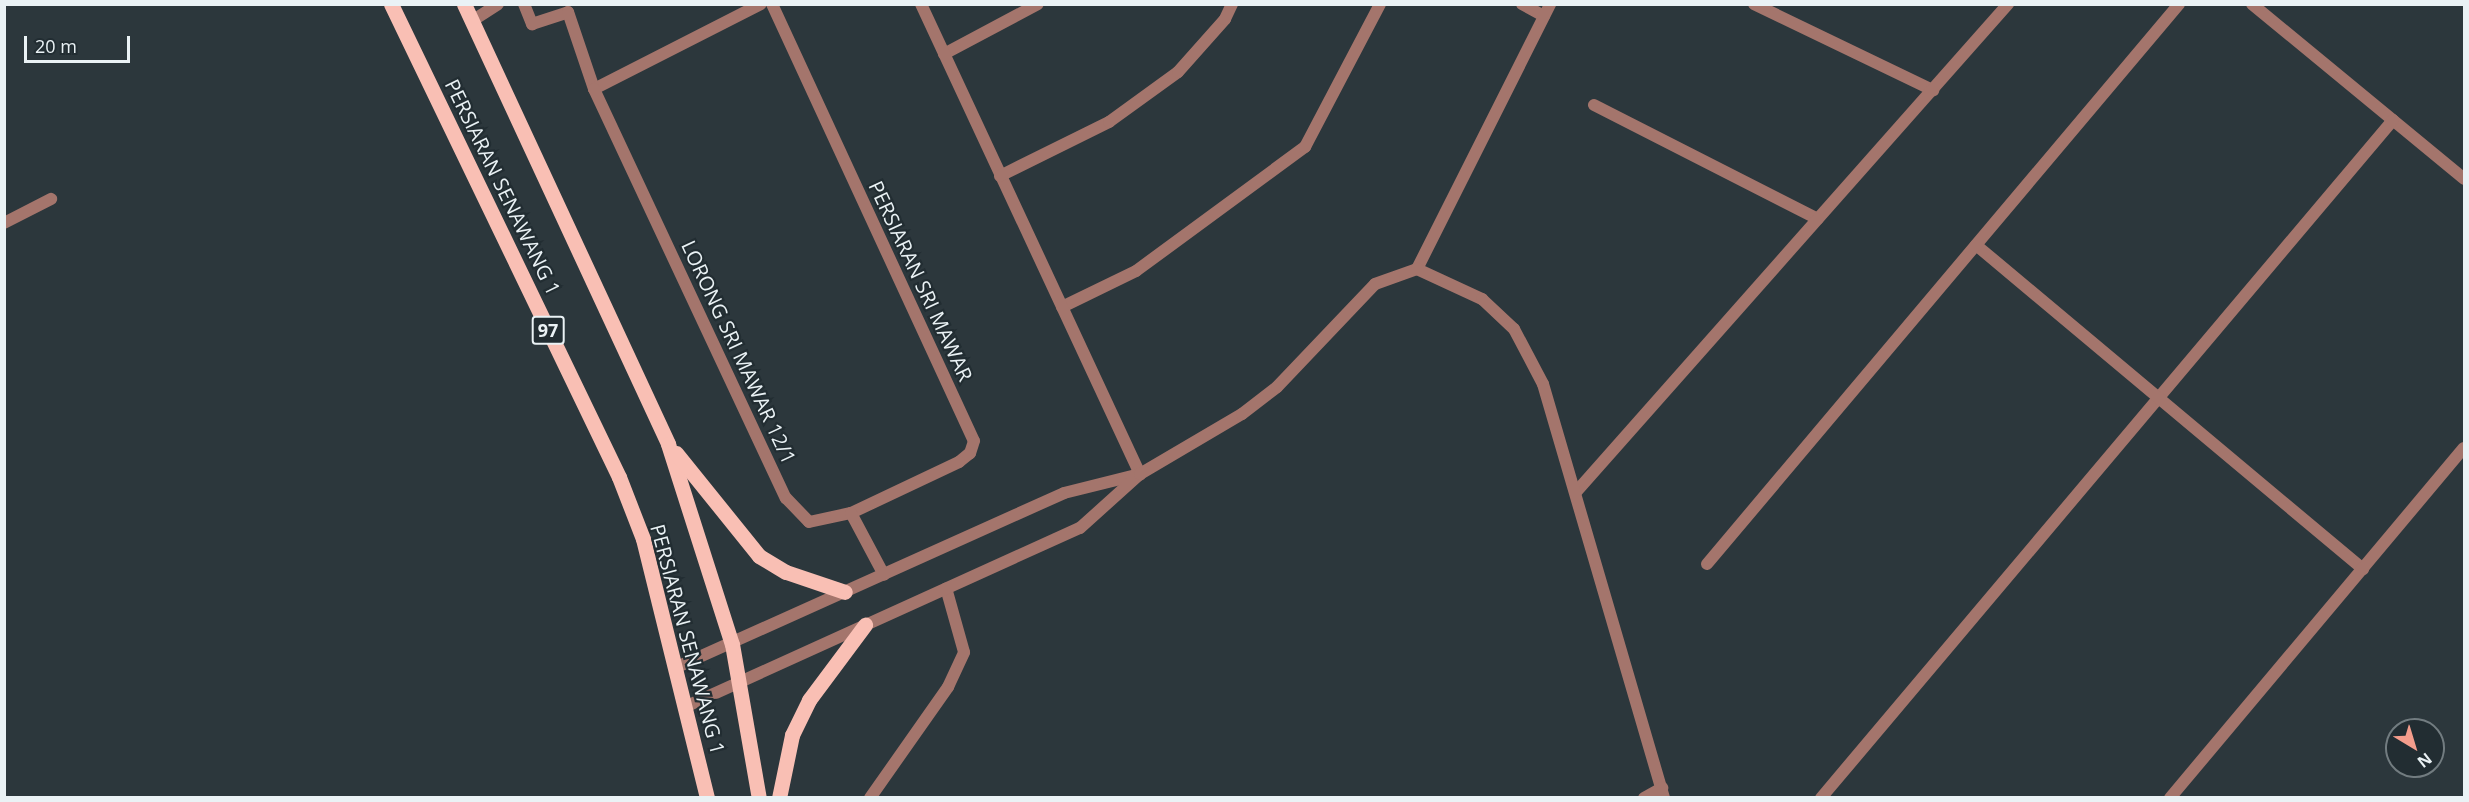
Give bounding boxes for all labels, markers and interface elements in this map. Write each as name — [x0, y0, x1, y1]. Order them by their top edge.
scale bar — [27, 24, 134, 62]
text: 20 m — [35, 34, 77, 58]
street label: PERSIARAN SENAWANG 1 — [440, 75, 566, 299]
street label: PERSIARAN SRI MAWAR — [864, 177, 978, 385]
street label: LORONG SRI MAWAR 12/1 — [677, 236, 801, 468]
road number: 97 — [532, 315, 564, 345]
street label: PERSIARAN SENAWANG 1 — [646, 521, 730, 757]
north arrow — [2385, 718, 2445, 778]
text: N — [2413, 748, 2437, 773]

